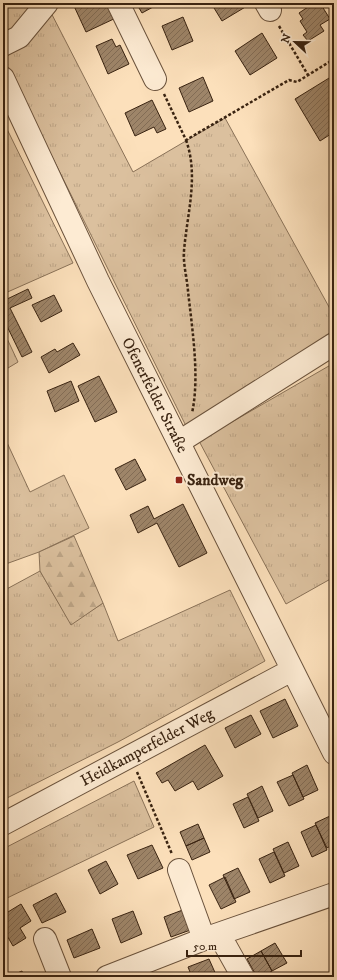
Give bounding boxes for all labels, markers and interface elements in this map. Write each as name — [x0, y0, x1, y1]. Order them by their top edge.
north arrow — [275, 22, 315, 62]
text: N — [278, 32, 295, 45]
street label: Ofenerfelder Straße — [117, 334, 193, 456]
place label: Sandweg — [187, 470, 244, 490]
marker: Sandweg — [174, 475, 184, 485]
street label: Heidkamperfelder Weg — [77, 703, 217, 791]
scale bar — [187, 932, 301, 958]
text: 50 m — [193, 939, 217, 954]

